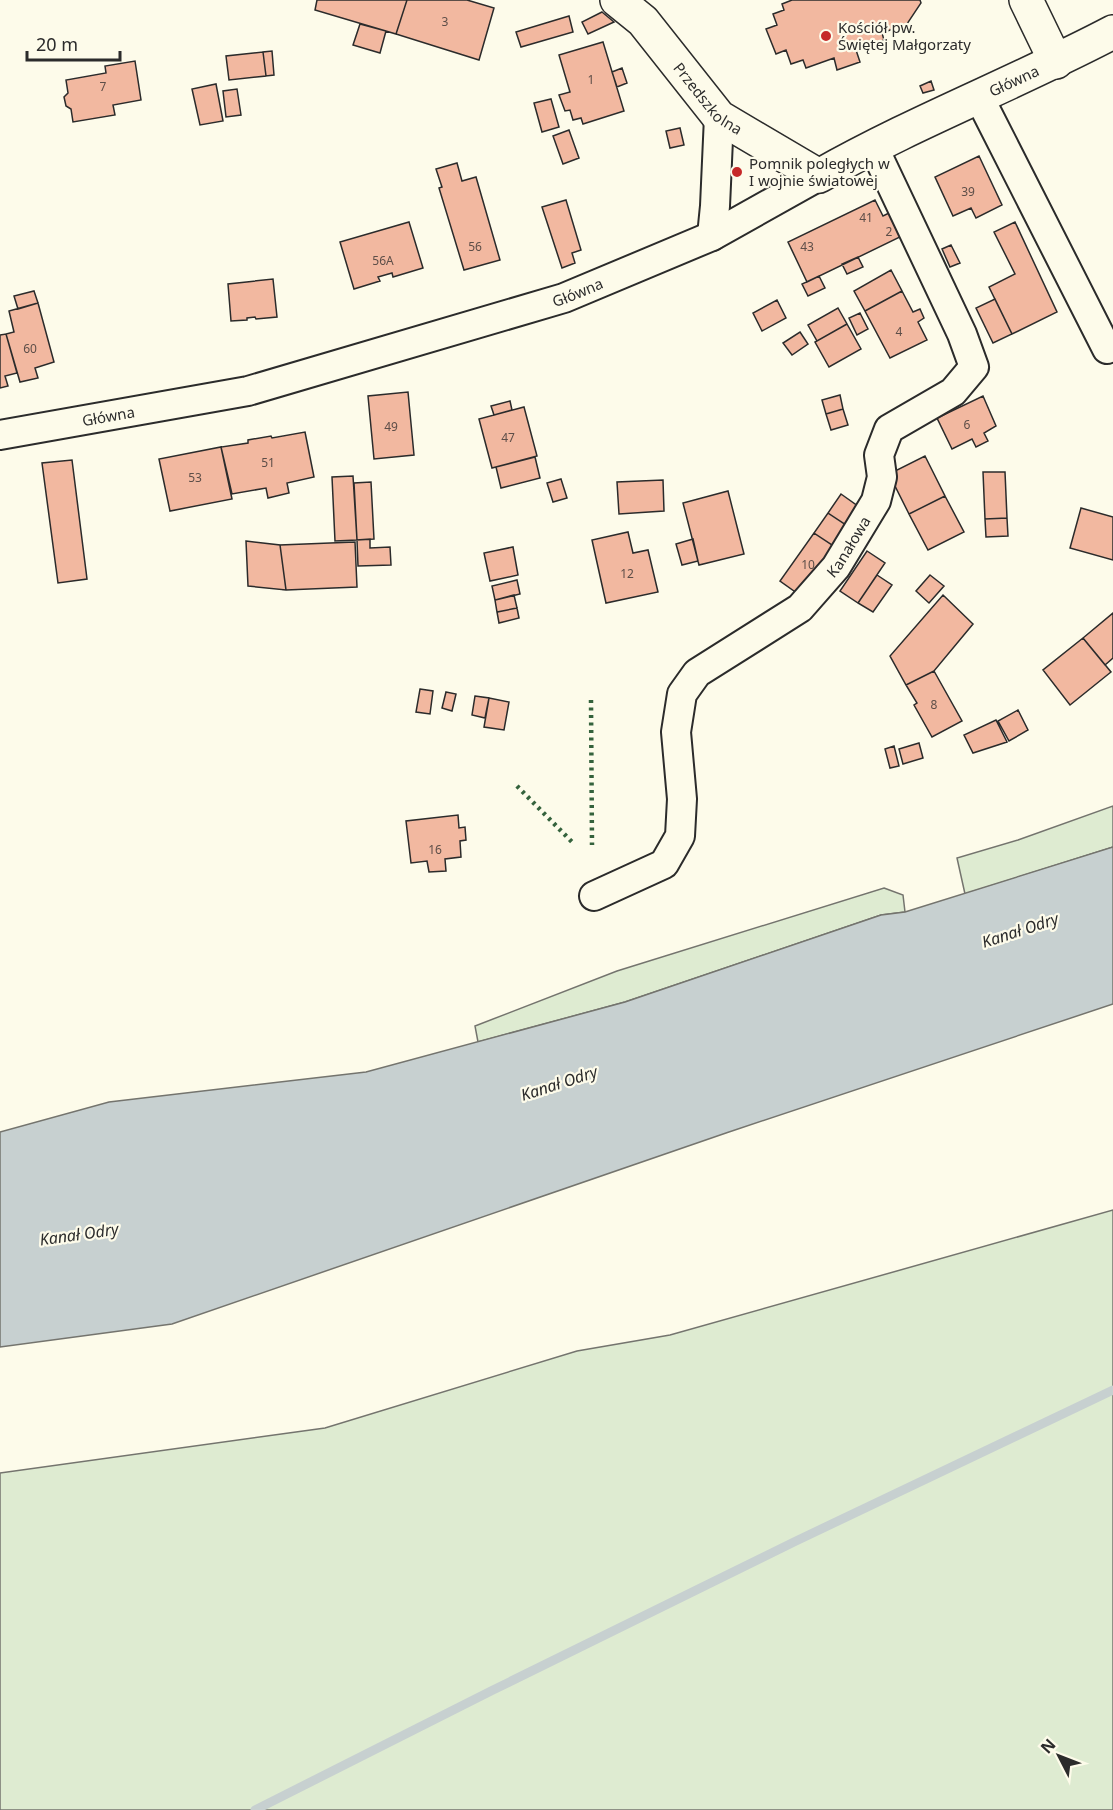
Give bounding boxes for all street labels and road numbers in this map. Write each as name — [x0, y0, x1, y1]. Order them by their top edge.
street label: Przedszkolna — [669, 58, 746, 139]
street label: Główna — [986, 60, 1042, 101]
street label: Główna — [550, 273, 606, 311]
street label: Główna — [80, 401, 136, 430]
street label: Kanałowa — [822, 512, 875, 581]

